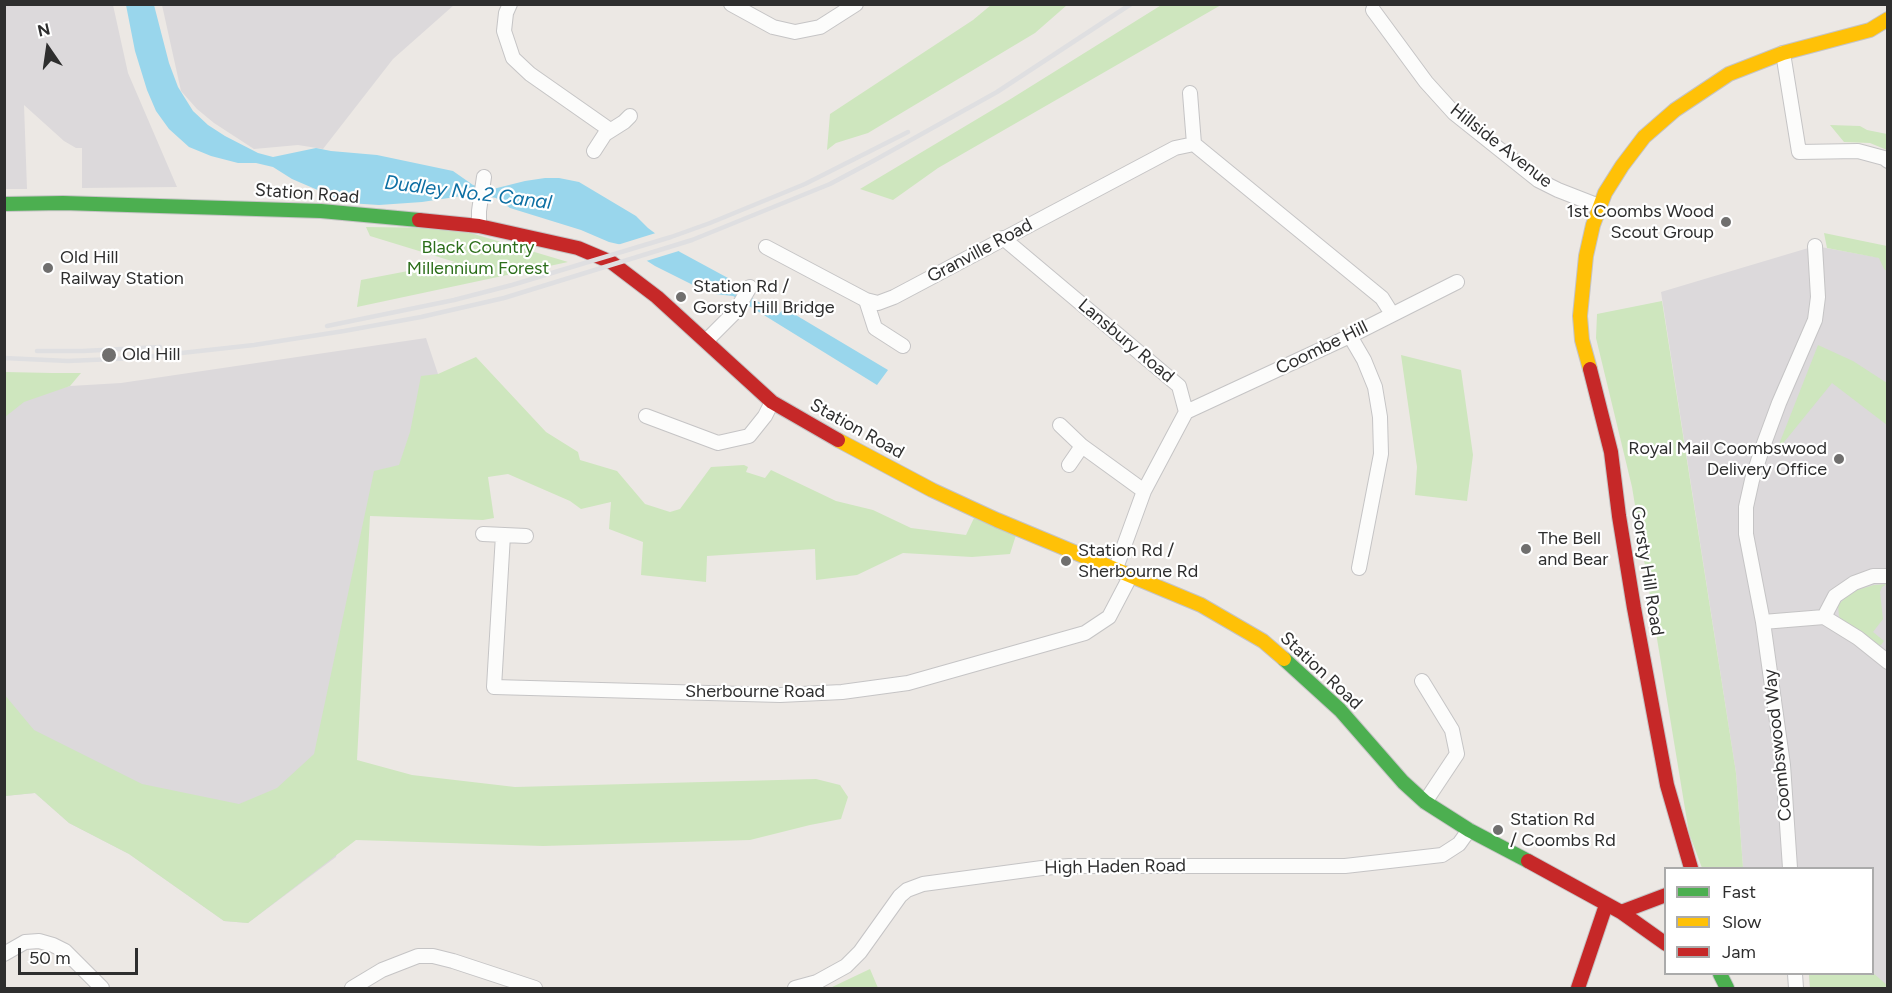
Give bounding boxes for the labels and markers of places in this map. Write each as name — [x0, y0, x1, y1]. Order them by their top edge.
place label: 1st Coombs Wood Scout Group — [1566, 201, 1714, 244]
marker: 1st Coombs Wood Scout Group — [1719, 215, 1733, 229]
place label: Old Hill Railway Station — [60, 247, 184, 290]
marker: Old Hill Railway Station — [41, 261, 55, 275]
place label: Station Rd / Gorsty Hill Bridge — [693, 276, 835, 318]
marker: Station Rd / Gorsty Hill Bridge — [674, 290, 688, 304]
place label: Old Hill — [122, 344, 181, 366]
marker: Old Hill — [100, 346, 118, 364]
place label: Royal Mail Coombswood Delivery Office — [1628, 438, 1827, 480]
marker: Royal Mail Coombswood Delivery Office — [1832, 452, 1846, 466]
place label: The Bell and Bear — [1538, 528, 1608, 570]
place label: Station Rd / Sherbourne Rd — [1078, 540, 1198, 582]
marker: The Bell and Bear — [1519, 542, 1533, 556]
marker: Station Rd / Sherbourne Rd — [1059, 554, 1073, 568]
place label: Station Rd / Coombs Rd — [1510, 809, 1616, 852]
marker: Station Rd / Coombs Rd — [1491, 823, 1505, 837]

